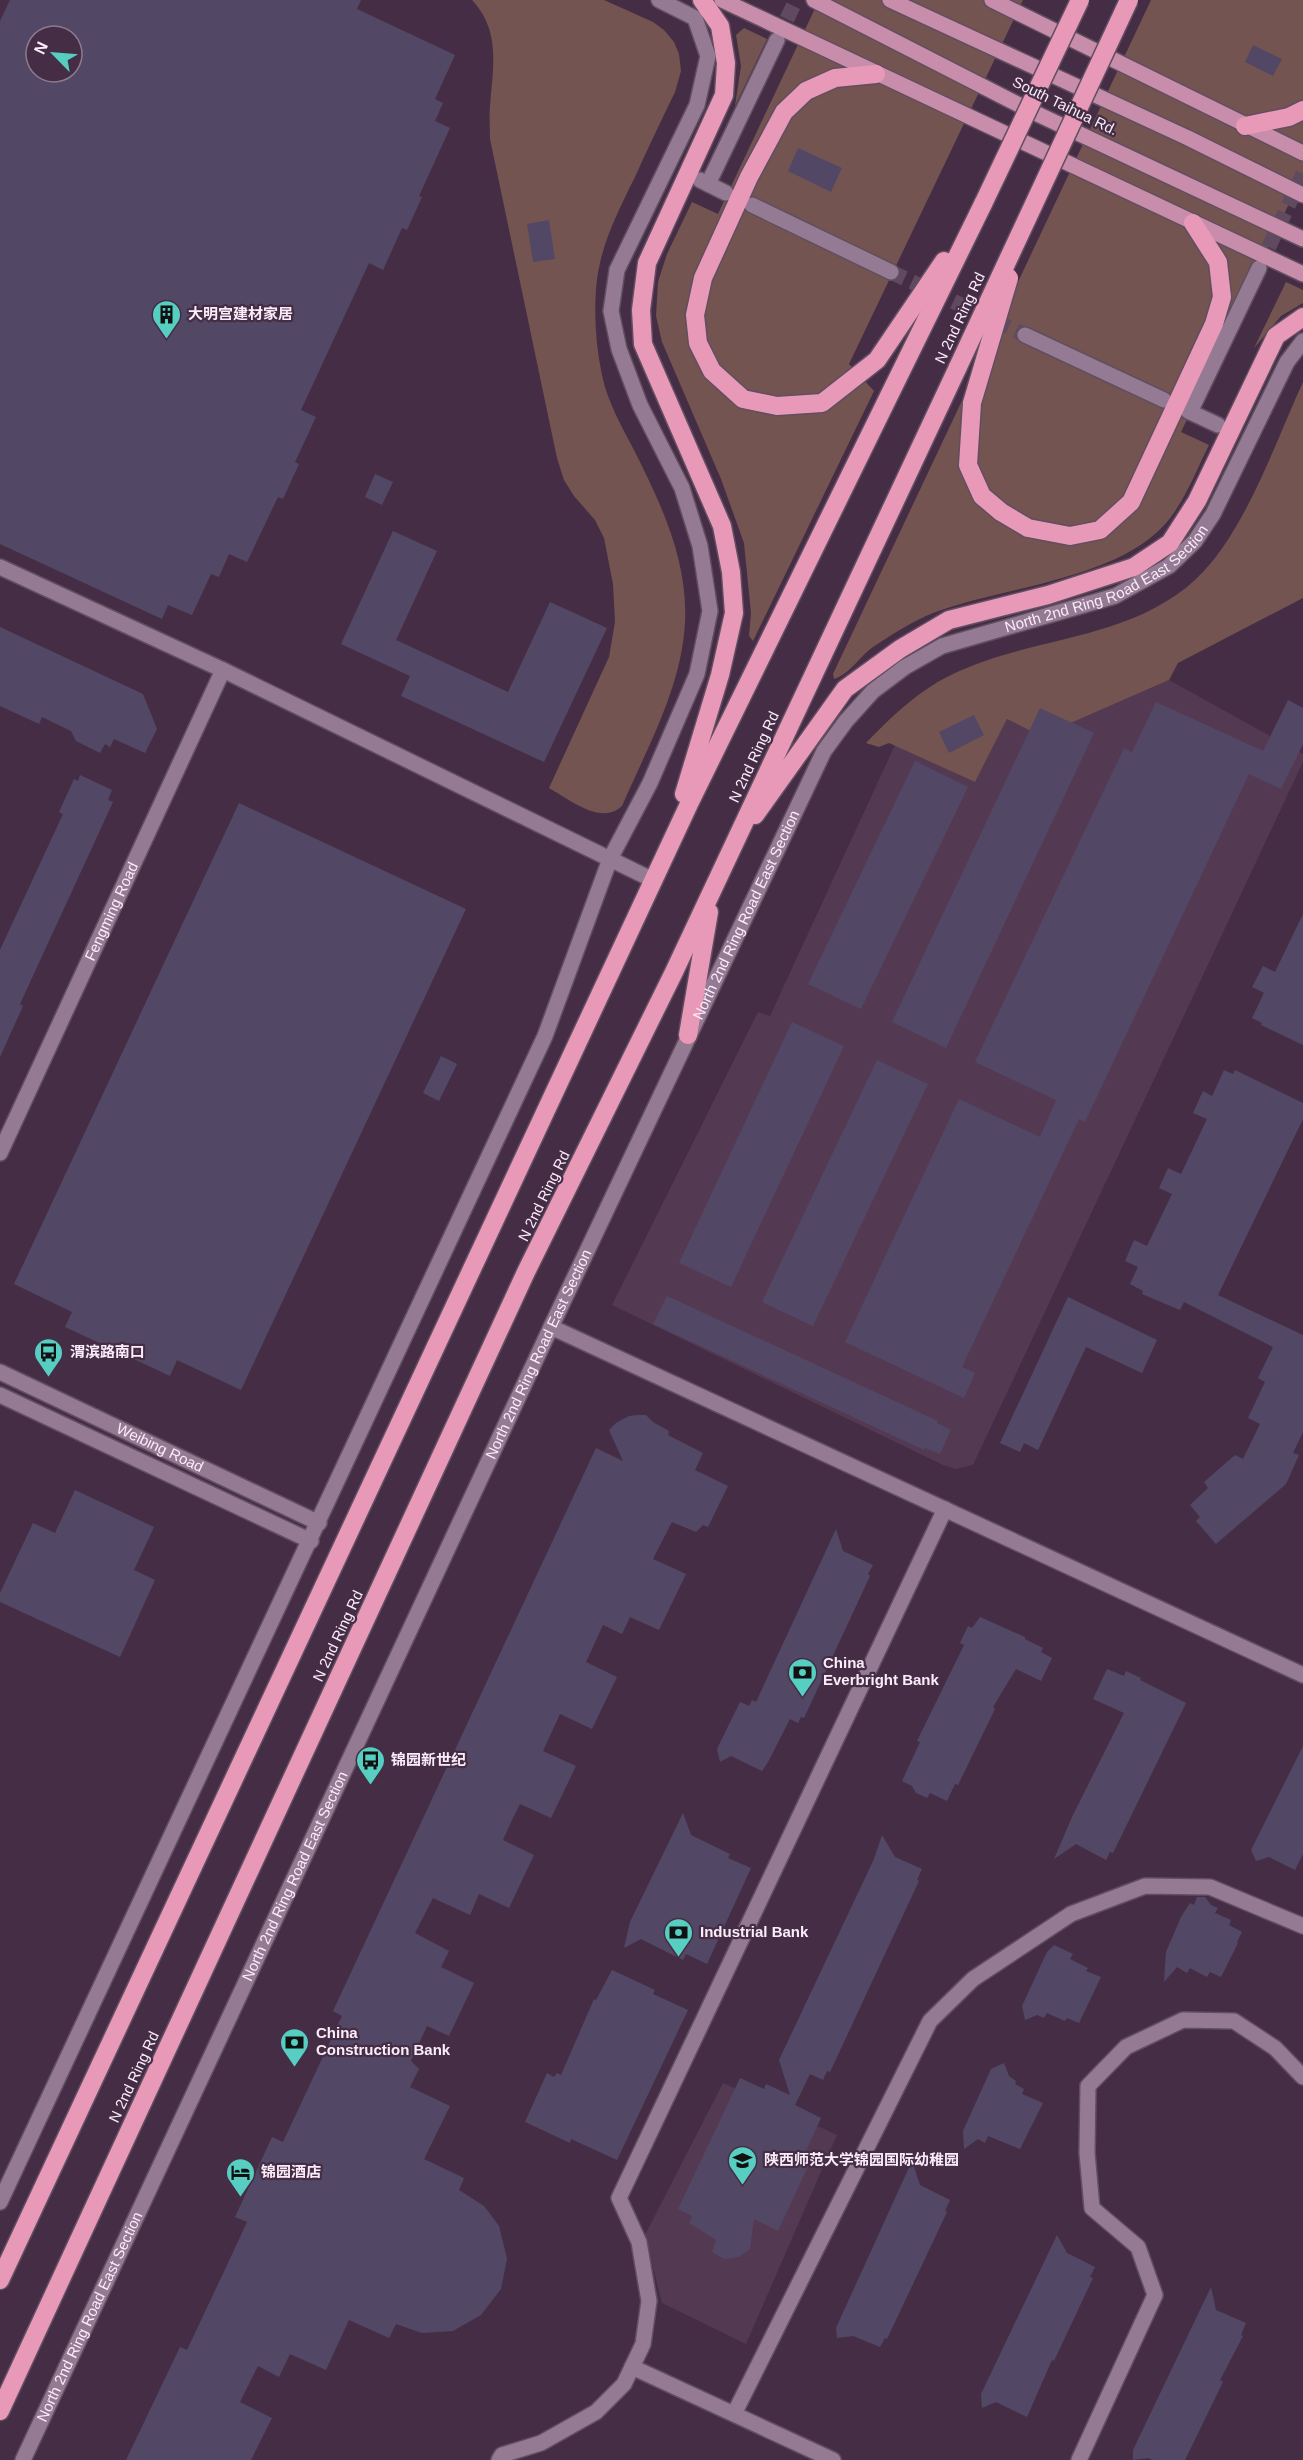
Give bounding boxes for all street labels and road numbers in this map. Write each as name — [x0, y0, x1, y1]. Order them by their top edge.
street label: South Taihua Rd. — [1010, 73, 1121, 138]
street label: N 2nd Ring Rd — [931, 270, 988, 366]
street label: North 2nd Ring Road East Section — [1003, 522, 1211, 635]
street label: N 2nd Ring Rd — [725, 709, 782, 805]
street label: North 2nd Ring Road East Section — [689, 807, 803, 1022]
street label: Fengming Road — [81, 859, 141, 963]
street label: N 2nd Ring Rd — [514, 1148, 573, 1244]
street label: North 2nd Ring Road East Section — [482, 1247, 595, 1462]
street label: Weibing Road — [114, 1419, 206, 1475]
street label: N 2nd Ring Rd — [309, 1588, 366, 1684]
street label: North 2nd Ring Road East Section — [238, 1768, 351, 1984]
street label: N 2nd Ring Rd — [105, 2029, 162, 2125]
street label: North 2nd Ring Road East Section — [33, 2209, 145, 2424]

